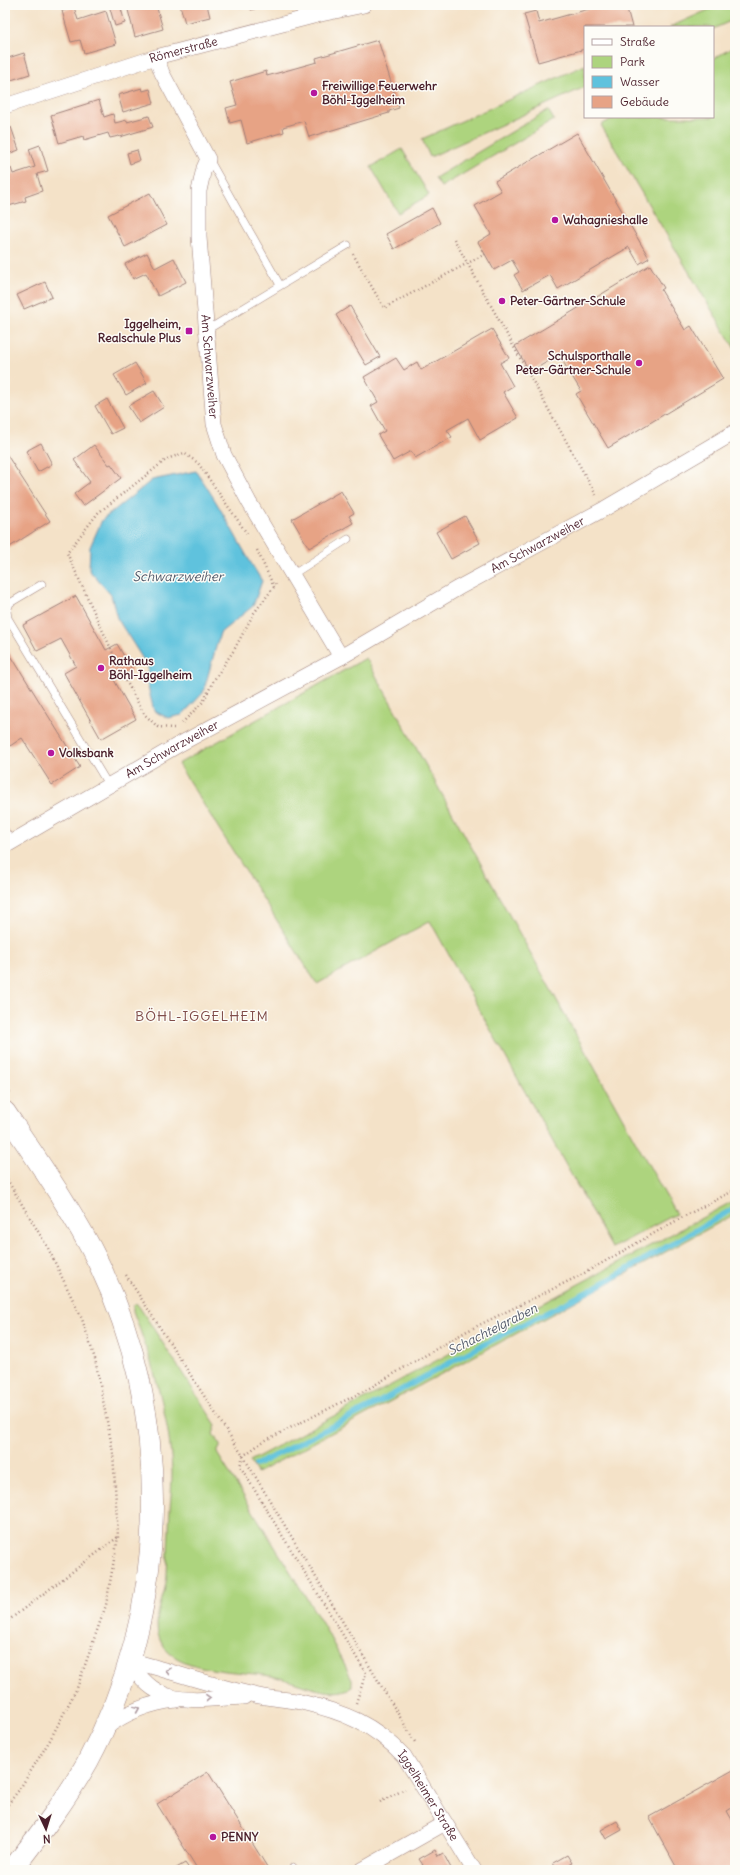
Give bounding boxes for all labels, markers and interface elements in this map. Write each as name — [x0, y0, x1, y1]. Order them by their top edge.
legend — [584, 26, 714, 118]
street label: Römerstraße — [147, 33, 219, 66]
text: Straße — [620, 34, 655, 49]
text: Park — [620, 54, 645, 69]
text: Wasser — [620, 74, 660, 89]
place label: Freiwillige Feuerwehr Böhl-Iggelheim — [322, 78, 437, 108]
marker: Freiwillige Feuerwehr Böhl-Iggelheim — [309, 88, 319, 98]
text: Gebäude — [620, 94, 669, 109]
place label: Wahagnieshalle — [563, 212, 649, 228]
marker: Wahagnieshalle — [550, 215, 560, 225]
place label: Peter-Gärtner-Schule — [510, 293, 626, 308]
marker: Peter-Gärtner-Schule — [497, 296, 507, 306]
street label: Am Schwarzweiher — [198, 314, 222, 419]
place label: Iggelheim, Realschule Plus — [98, 316, 182, 345]
marker: Iggelheim, Realschule Plus — [184, 326, 194, 336]
place label: Schulsporthalle Peter-Gärtner-Schule — [515, 348, 632, 377]
marker: Schulsporthalle Peter-Gärtner-Schule — [634, 358, 644, 368]
street label: Am Schwarzweiher — [488, 513, 587, 576]
water label: Schwarzweiher — [133, 568, 225, 585]
place label: Rathaus Böhl-Iggelheim — [109, 653, 193, 683]
marker: Rathaus Böhl-Iggelheim — [96, 663, 106, 673]
street label: Am Schwarzweiher — [122, 717, 221, 781]
place label: Volksbank — [59, 745, 114, 760]
marker: Volksbank — [46, 748, 56, 758]
district label: BÖHL-IGGELHEIM — [135, 1007, 269, 1025]
water label: Schachtelgraben — [445, 1299, 540, 1359]
one-way arrow — [165, 1667, 172, 1676]
one-way arrow — [205, 1694, 211, 1702]
one-way arrow — [133, 1706, 141, 1714]
street label: Iggelheimer Straße — [395, 1746, 462, 1843]
north arrow — [26, 1809, 66, 1849]
place label: PENNY — [221, 1829, 259, 1844]
text: N — [42, 1832, 51, 1846]
marker: PENNY — [208, 1832, 218, 1842]

